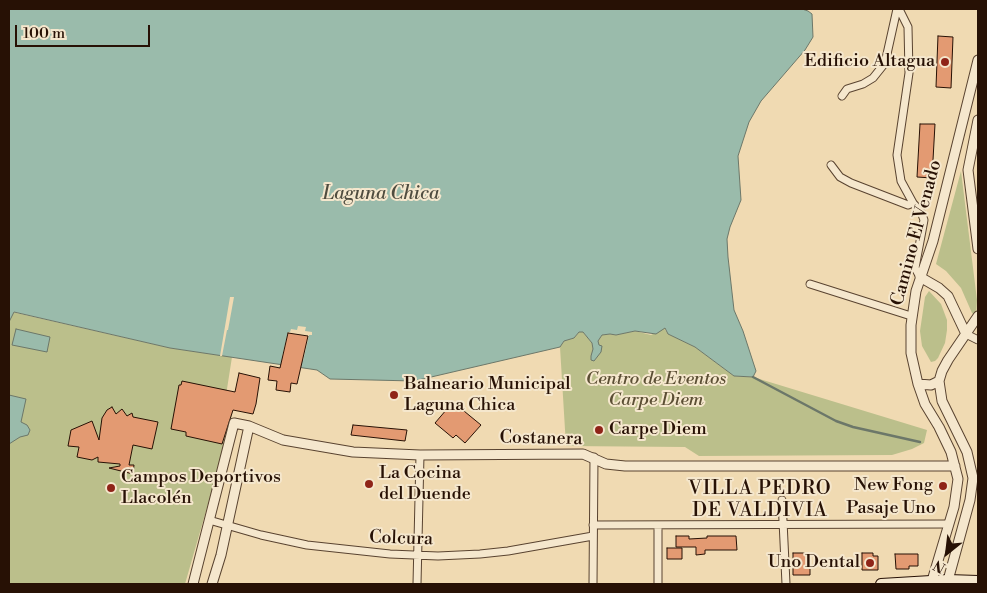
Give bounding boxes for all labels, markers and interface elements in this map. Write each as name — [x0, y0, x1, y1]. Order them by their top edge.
scale bar — [18, 15, 152, 47]
text: 100 m — [23, 24, 65, 43]
place label: Edificio Altagua — [804, 51, 935, 73]
marker: Edificio Altagua — [939, 56, 951, 68]
street label: Camino El Venado — [887, 158, 947, 308]
water label: Laguna Chica — [323, 183, 439, 205]
park label: Centro de Eventos Carpe Diem — [586, 369, 726, 412]
place label: Balneario Municipal Laguna Chica — [404, 374, 571, 416]
marker: Balneario Municipal Laguna Chica — [388, 389, 400, 401]
place label: Carpe Diem — [609, 419, 707, 441]
marker: Carpe Diem — [593, 424, 605, 436]
street label: Costanera — [499, 427, 583, 451]
place label: La Cocina del Duende — [379, 463, 471, 506]
place label: Campos Deportivos Llacolén — [121, 467, 281, 509]
place label: New Fong — [854, 475, 933, 497]
marker: La Cocina del Duende — [363, 478, 375, 490]
district label: VILLA PEDRO DE VALDIVIA — [687, 478, 833, 522]
marker: New Fong — [937, 480, 949, 492]
marker: Campos Deportivos Llacolén — [105, 482, 117, 494]
street label: Pasaje Uno — [846, 498, 936, 520]
street label: Colcura — [369, 527, 433, 551]
north arrow — [922, 528, 972, 578]
place label: Uno Dental — [768, 552, 860, 574]
text: N — [931, 556, 949, 577]
marker: Uno Dental — [864, 557, 876, 569]

